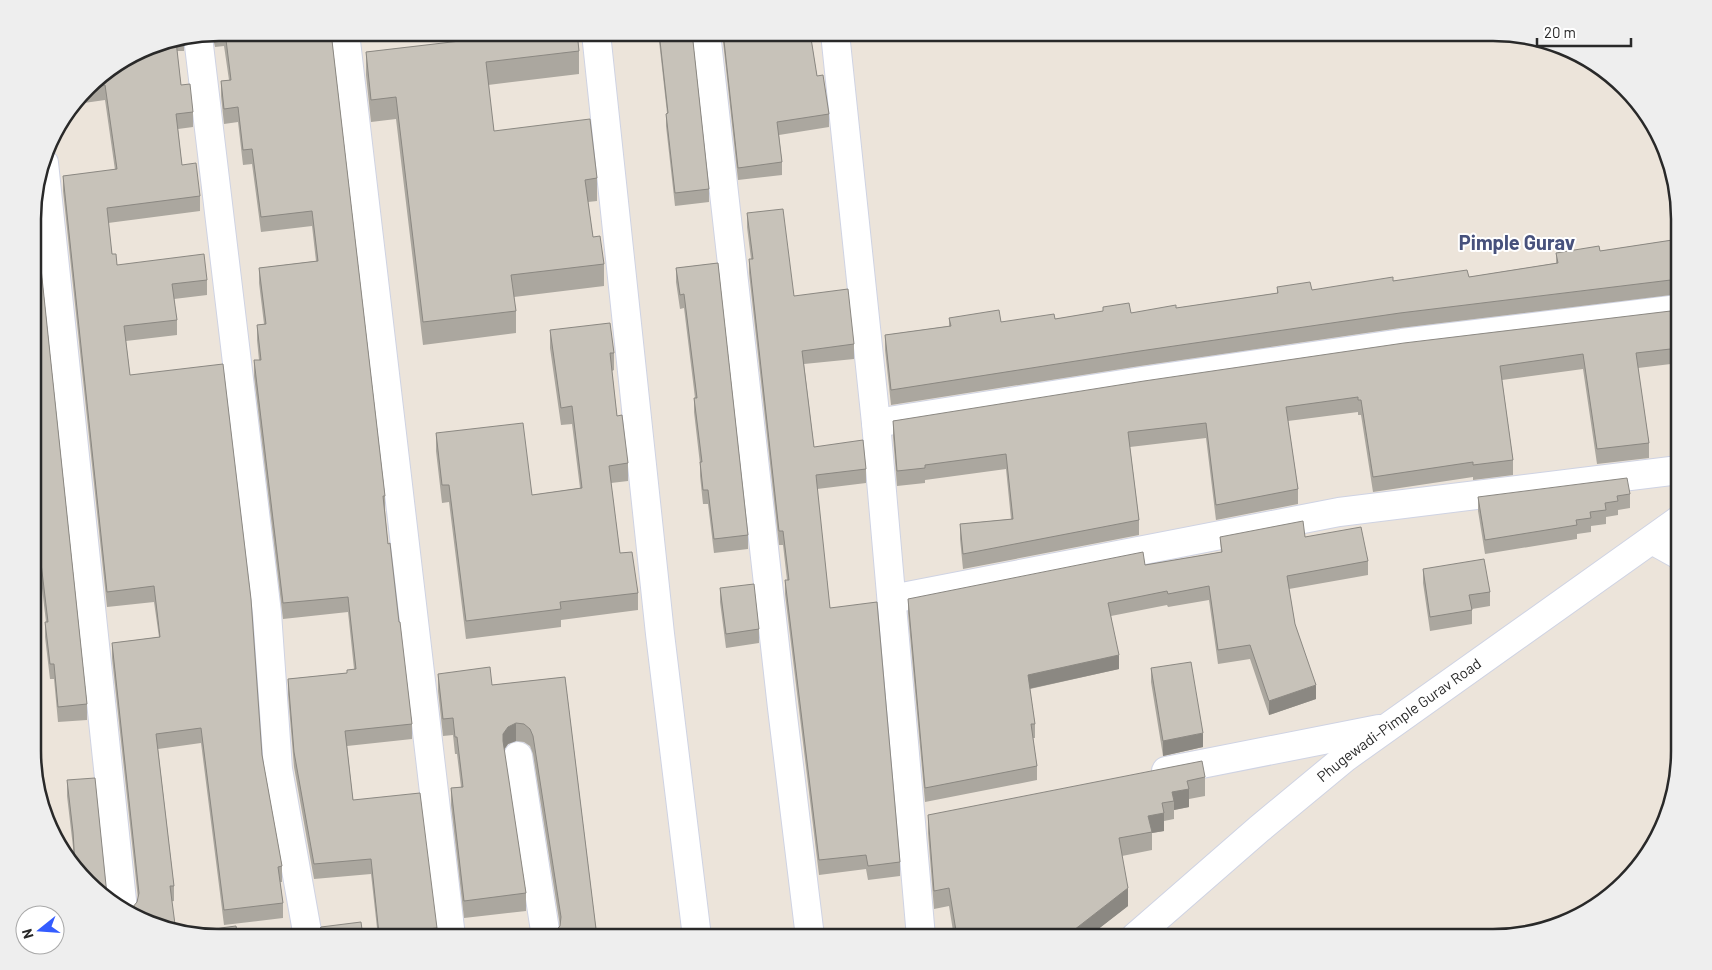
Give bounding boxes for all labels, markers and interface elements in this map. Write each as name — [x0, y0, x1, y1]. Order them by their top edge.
scale bar — [1537, 15, 1631, 47]
text: 20 m — [1544, 23, 1576, 41]
district label: Pimple Gurav — [1459, 230, 1575, 254]
street label: Phugewadi-Pimple Gurav Road — [1313, 654, 1484, 785]
north arrow — [15, 905, 65, 955]
text: N — [18, 927, 37, 941]

